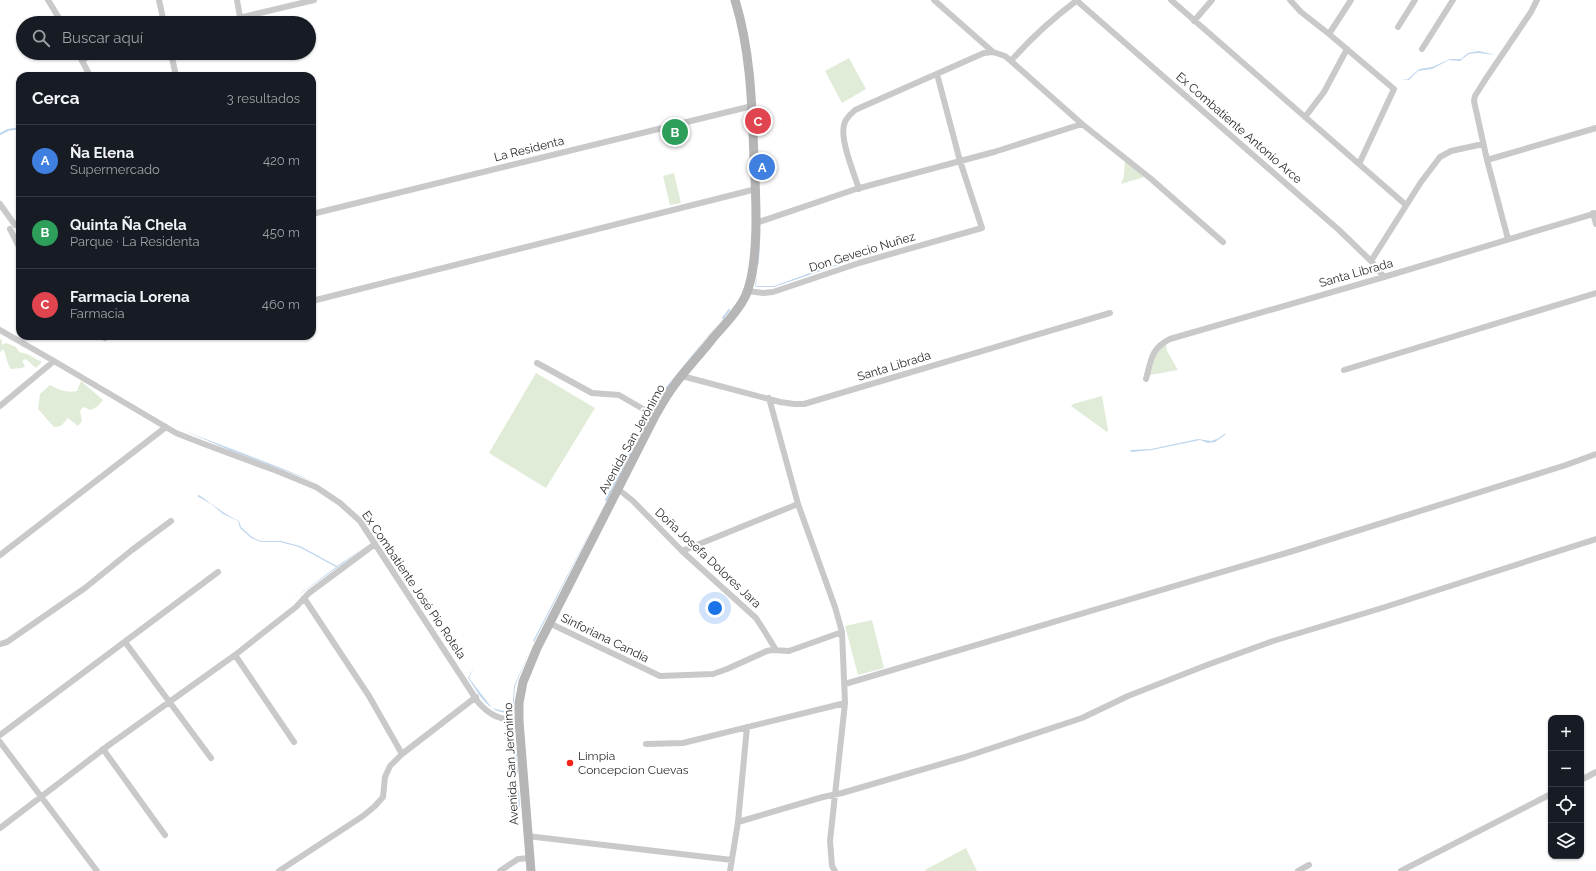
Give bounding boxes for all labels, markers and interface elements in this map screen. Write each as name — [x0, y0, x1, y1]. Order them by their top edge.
search box — [16, 16, 316, 60]
icon: search — [30, 27, 52, 49]
text: Buscar aquí — [62, 29, 143, 47]
street label: Ex Combatiente Antonio Arce — [1173, 69, 1305, 187]
text: Cerca — [32, 88, 80, 108]
text: 3 resultados — [227, 91, 300, 106]
pin: C — [745, 106, 771, 136]
pin: B — [662, 117, 688, 147]
street label: La Residenta — [493, 134, 565, 164]
text: Ña Elena — [70, 144, 134, 162]
pin: A — [749, 152, 775, 182]
text: A — [41, 153, 49, 168]
text: 420 m — [263, 153, 300, 168]
text: Supermercado — [70, 162, 160, 177]
text: Quinta Ña Chela — [70, 216, 187, 234]
text: B — [41, 225, 49, 240]
text: 450 m — [263, 225, 300, 240]
street label: Don Gevecio Nuñez — [807, 229, 917, 275]
text: Parque · La Residenta — [70, 234, 200, 249]
street label: Santa Librada — [1317, 256, 1395, 290]
text: Farmacia Lorena — [70, 288, 190, 306]
text: C — [41, 297, 49, 312]
text: 460 m — [262, 297, 300, 312]
text: Farmacia — [70, 306, 125, 321]
street label: Santa Librada — [856, 348, 932, 384]
street label: Avenida San Jerónimo — [596, 382, 668, 496]
street label: Doña Josefa Dolores Jara — [652, 505, 764, 611]
street label: Ex Combatiente José Pio Rotela — [359, 508, 469, 662]
your location — [705, 598, 725, 618]
street label: Sinforiana Candía — [559, 611, 651, 665]
street label: Avenida San Jerónimo — [501, 702, 521, 826]
map controls — [1548, 715, 1584, 859]
button: + — [1548, 715, 1584, 751]
place label: Limpia Concepcion Cuevas — [578, 749, 689, 777]
button: − — [1548, 751, 1584, 787]
marker: Limpia Concepcion Cuevas — [565, 758, 575, 768]
button: locate — [1548, 787, 1584, 823]
button: layers — [1548, 823, 1584, 859]

